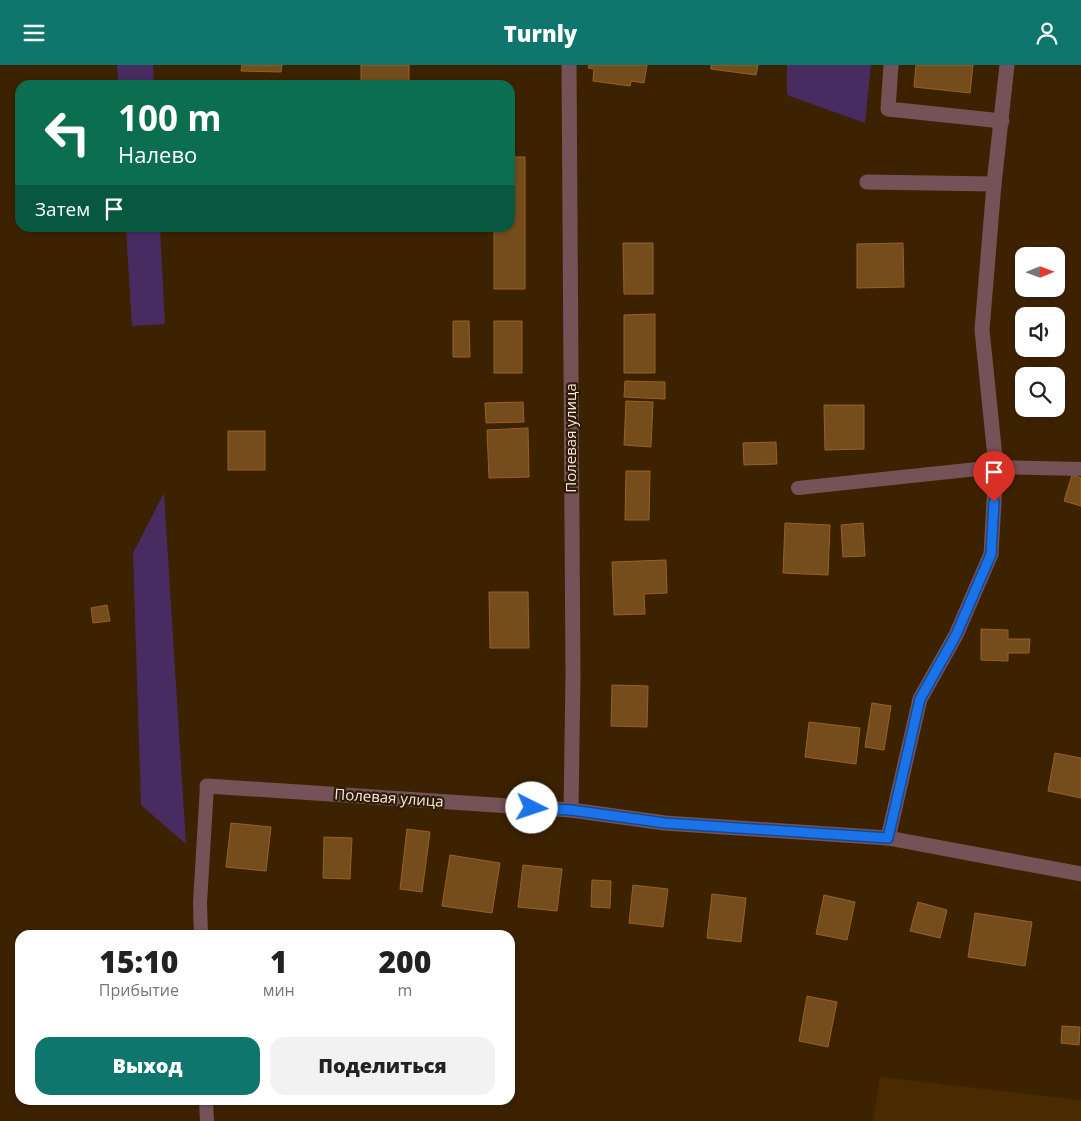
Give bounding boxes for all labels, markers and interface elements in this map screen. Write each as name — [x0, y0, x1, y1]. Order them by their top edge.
text: Turnly — [504, 18, 577, 48]
icon: menu — [20, 19, 48, 47]
icon: person — [1033, 19, 1061, 47]
text: 100 m — [118, 94, 222, 141]
icon: left — [35, 100, 100, 165]
text: Налево — [118, 139, 197, 169]
icon: arrive — [100, 195, 128, 223]
text: Затем — [35, 196, 90, 222]
north arrow — [1015, 247, 1065, 297]
map controls — [1015, 247, 1065, 417]
button: sound — [1015, 307, 1065, 357]
button: search — [1015, 367, 1065, 417]
street label: Полевая улица — [560, 383, 580, 493]
pin — [973, 451, 1015, 502]
icon: arrive — [980, 458, 1008, 486]
position arrow — [505, 781, 557, 833]
street label: Полевая улица — [334, 783, 444, 811]
text: 15:10 — [99, 941, 178, 982]
text: 1 — [270, 941, 287, 982]
text: 200 — [378, 941, 431, 982]
text: Прибытие — [99, 979, 179, 1001]
text: мин — [263, 979, 295, 1001]
text: m — [397, 979, 412, 1001]
button: Выход — [35, 1037, 260, 1095]
button: Поделиться — [270, 1037, 495, 1095]

